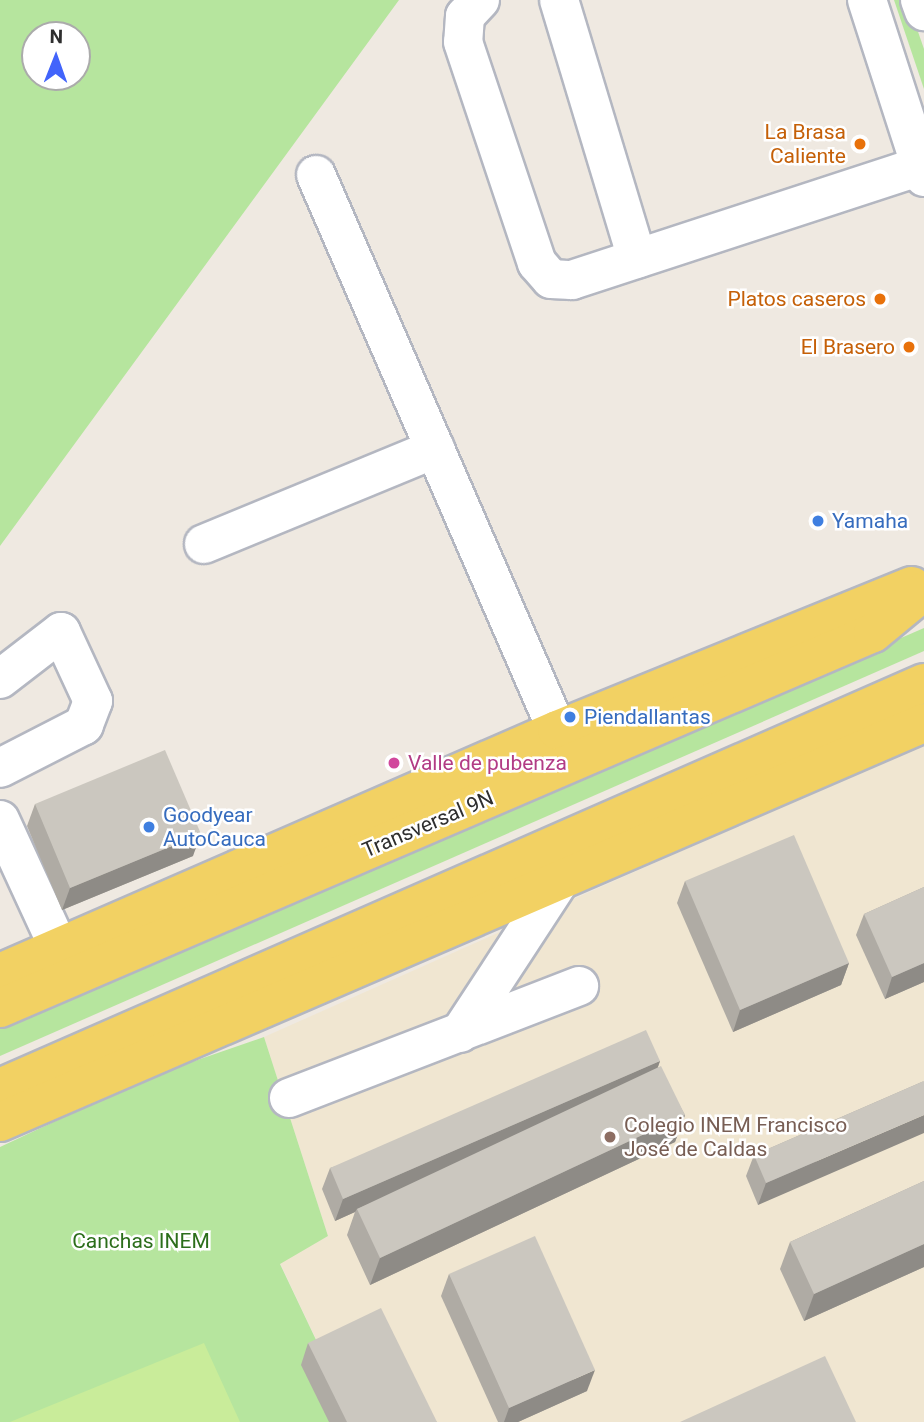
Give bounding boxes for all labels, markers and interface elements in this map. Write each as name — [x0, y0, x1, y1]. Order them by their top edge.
north arrow — [21, 21, 91, 91]
text: N — [49, 25, 63, 48]
place label: La Brasa Caliente — [765, 119, 846, 169]
marker: La Brasa Caliente — [852, 136, 868, 152]
place label: Platos caseros — [727, 286, 866, 312]
marker: Platos caseros — [872, 291, 888, 307]
place label: El Brasero — [801, 334, 895, 360]
marker: El Brasero — [901, 339, 917, 355]
place label: Yamaha — [832, 508, 908, 534]
marker: Yamaha — [810, 513, 826, 529]
place label: Piendallantas — [584, 704, 711, 730]
marker: Piendallantas — [562, 709, 578, 725]
place label: Valle de pubenza — [408, 750, 567, 776]
marker: Valle de pubenza — [386, 755, 402, 771]
street label: Transversal 9N — [359, 785, 497, 863]
place label: Goodyear AutoCauca — [163, 802, 266, 852]
marker: Goodyear AutoCauca — [141, 819, 157, 835]
place label: Colegio INEM Francisco José de Caldas — [624, 1112, 847, 1162]
marker: Colegio INEM Francisco José de Caldas — [602, 1129, 618, 1145]
park label: Canchas INEM — [72, 1228, 210, 1254]

